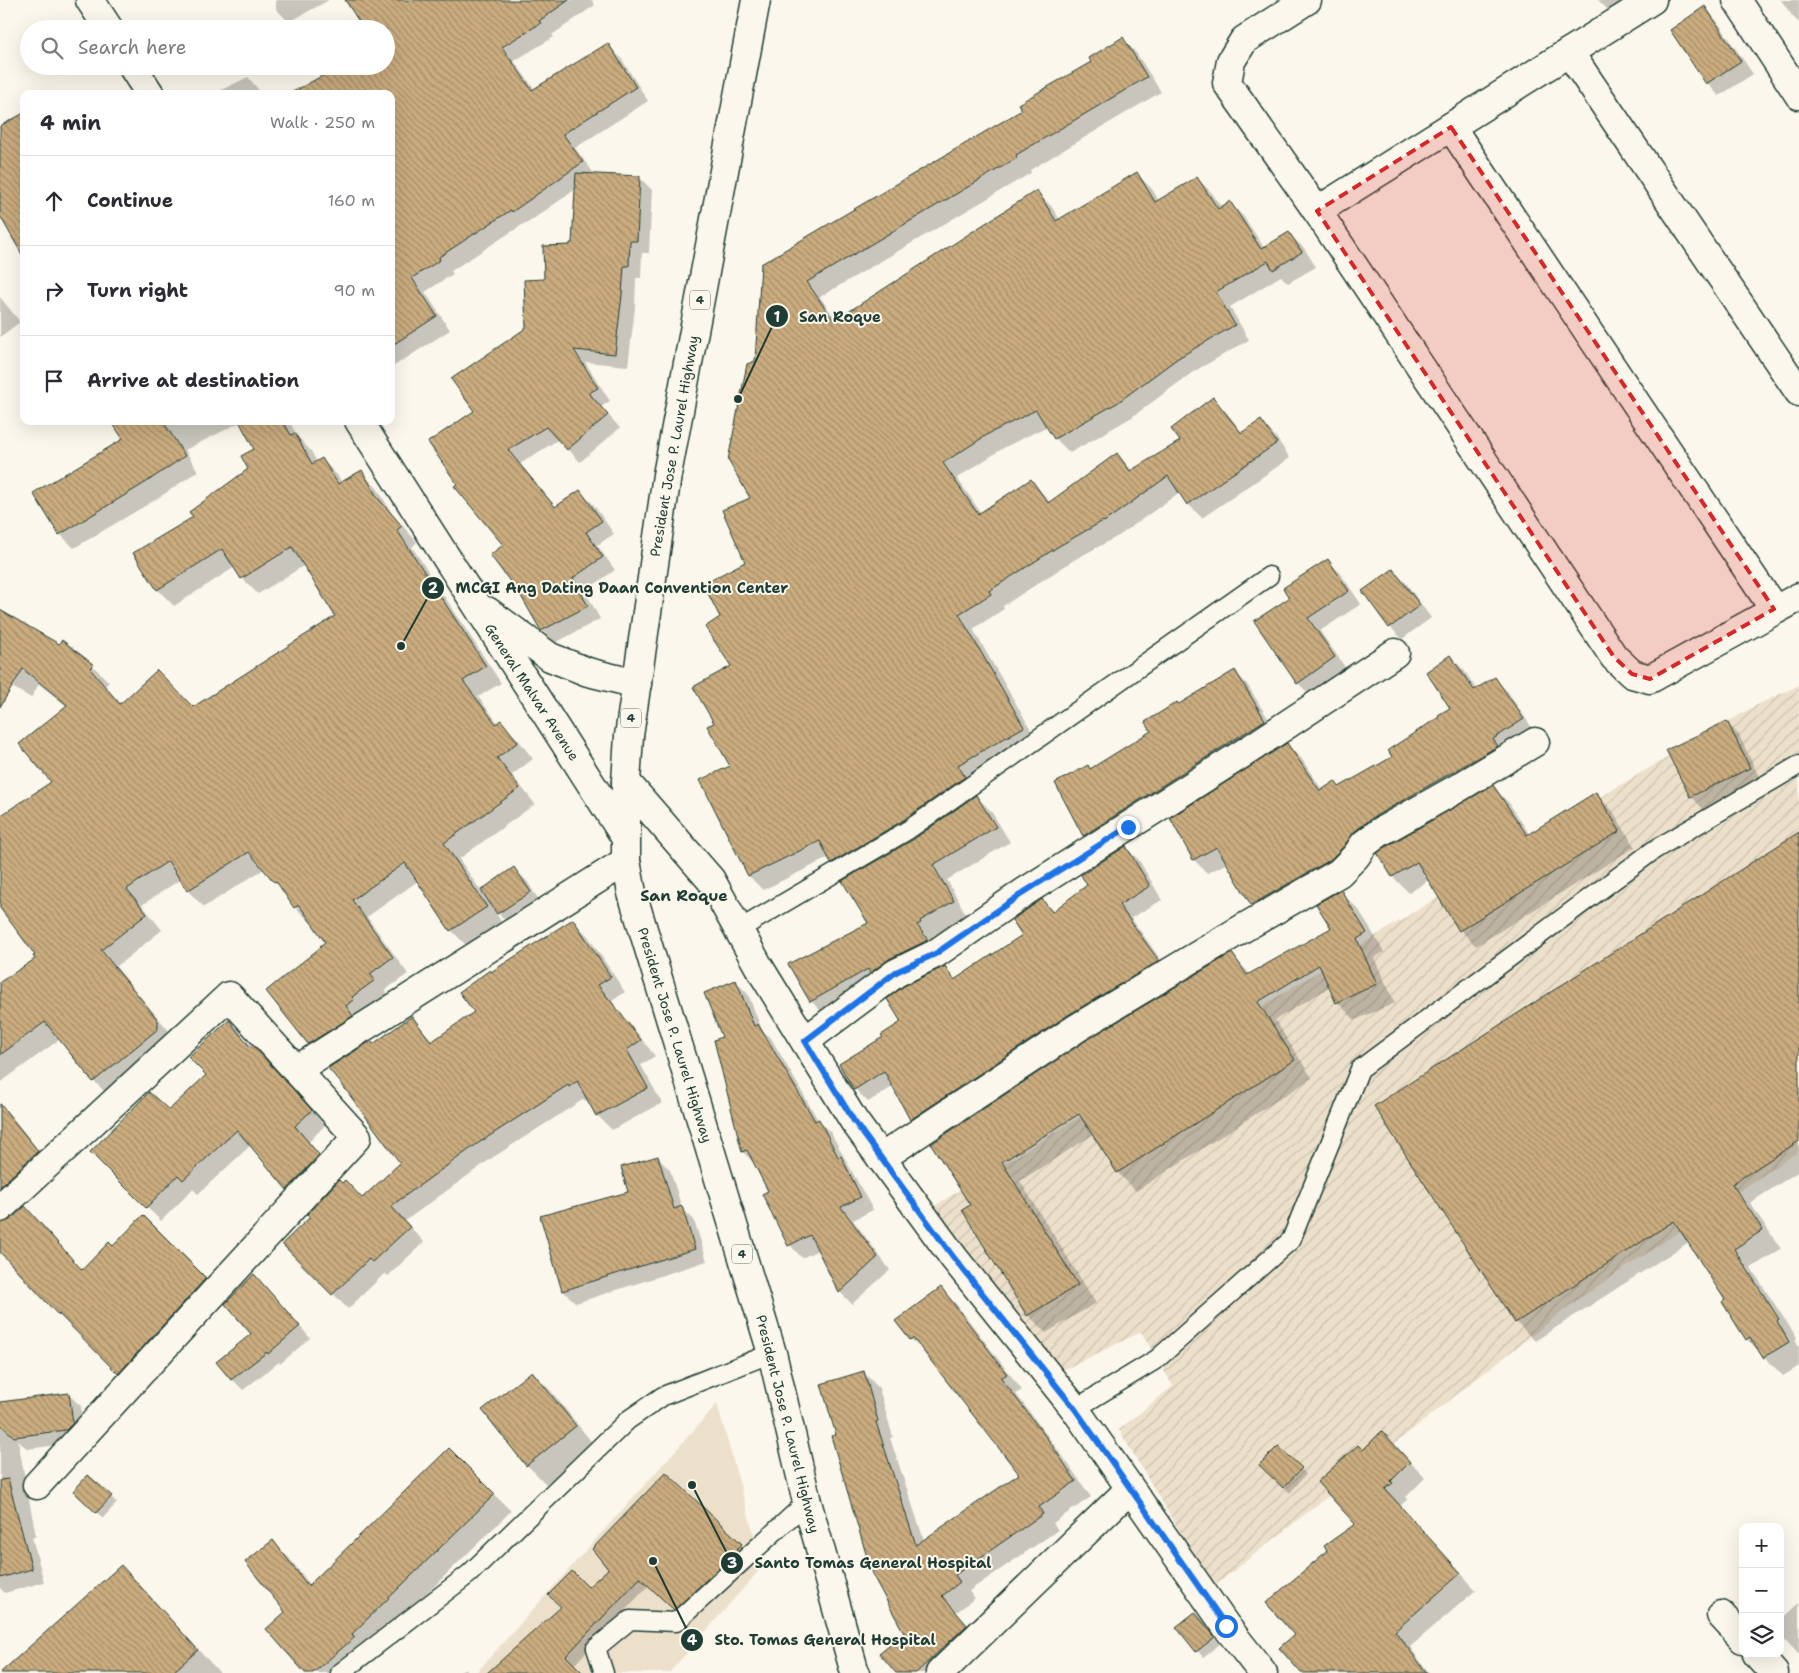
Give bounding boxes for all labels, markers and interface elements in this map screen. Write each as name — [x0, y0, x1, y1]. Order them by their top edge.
search box — [20, 20, 395, 75]
icon: search — [38, 34, 66, 62]
text: Search here — [78, 35, 187, 60]
text: 4 min — [40, 109, 101, 137]
text: Walk · 250 m — [270, 112, 375, 133]
icon: ahead — [40, 187, 68, 215]
text: Continue — [87, 188, 173, 213]
text: 160 m — [328, 190, 375, 211]
icon: right — [40, 277, 68, 305]
text: Turn right — [87, 278, 188, 303]
text: 90 m — [334, 280, 375, 301]
road number: 4 — [690, 290, 710, 310]
callout: San Roque — [764, 301, 891, 331]
text: 1 — [774, 307, 781, 327]
text: San Roque — [799, 307, 881, 327]
street label: President Jose P. Laurel Highway — [646, 334, 702, 558]
icon: arrive — [40, 367, 68, 395]
text: Arrive at destination — [87, 368, 299, 393]
callout: MCGI Ang Dating Daan Convention Center — [420, 573, 798, 603]
text: 2 — [428, 578, 439, 598]
text: MCGI Ang Dating Daan Convention Center — [456, 578, 788, 598]
street label: General Malvar Avenue — [481, 620, 583, 764]
road number: 4 — [621, 708, 641, 728]
route end — [1117, 816, 1140, 839]
district label: San Roque — [640, 885, 728, 906]
street label: President Jose P. Laurel Highway — [634, 925, 716, 1145]
road number: 4 — [732, 1244, 752, 1264]
street label: President Jose P. Laurel Highway — [752, 1313, 824, 1535]
map controls — [1739, 1523, 1784, 1658]
button: + — [1739, 1523, 1784, 1568]
callout: Santo Tomas General Hospital — [719, 1548, 1001, 1578]
text: 3 — [727, 1553, 737, 1573]
text: Santo Tomas General Hospital — [754, 1553, 992, 1573]
button: − — [1739, 1568, 1784, 1613]
button: layers — [1739, 1613, 1784, 1658]
route start — [1215, 1615, 1238, 1638]
callout: Sto. Tomas General Hospital — [679, 1625, 946, 1655]
text: 4 — [687, 1630, 698, 1650]
text: Sto. Tomas General Hospital — [714, 1630, 936, 1650]

